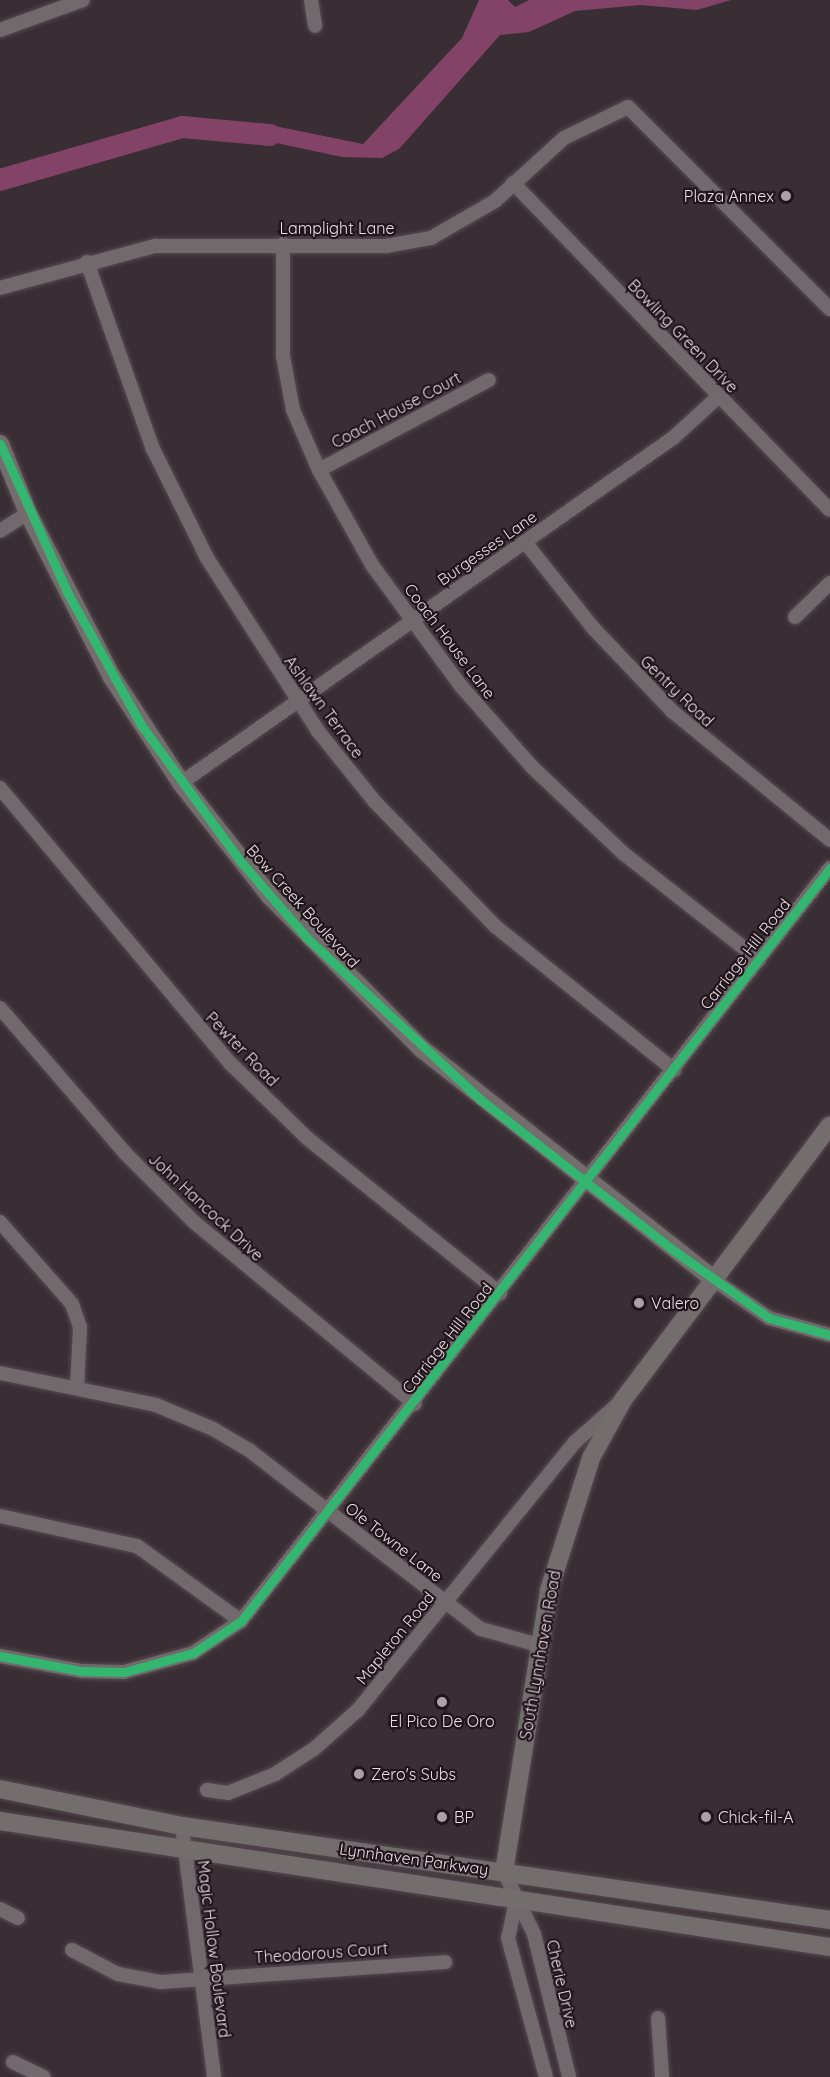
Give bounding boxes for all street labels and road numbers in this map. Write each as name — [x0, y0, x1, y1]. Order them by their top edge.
street label: Lamplight Lane — [280, 218, 394, 238]
street label: Bowling Green Drive — [624, 275, 742, 397]
street label: Coach House Court — [328, 368, 464, 452]
street label: Burgesses Lane — [434, 507, 540, 589]
street label: Coach House Lane — [400, 580, 500, 702]
street label: Gentry Road — [636, 651, 718, 731]
street label: Ashlawn Terrace — [280, 652, 368, 762]
street label: Bow Creek Boulevard — [243, 840, 363, 972]
street label: Carriage Hill Road — [696, 895, 794, 1013]
street label: Pewter Road — [202, 1008, 282, 1090]
street label: John Hancock Drive — [145, 1149, 267, 1265]
street label: Carriage Hill Road — [398, 1279, 496, 1397]
street label: Ole Towne Lane — [342, 1498, 446, 1586]
street label: South Lynnhaven Road — [516, 1569, 564, 1741]
street label: Mapleton Road — [352, 1588, 438, 1688]
street label: Lynnhaven Parkway — [338, 1839, 490, 1879]
street label: Magic Hollow Boulevard — [194, 1859, 234, 2039]
street label: Cherie Drive — [543, 1938, 581, 2030]
street label: Theodorous Court — [253, 1939, 389, 1967]

